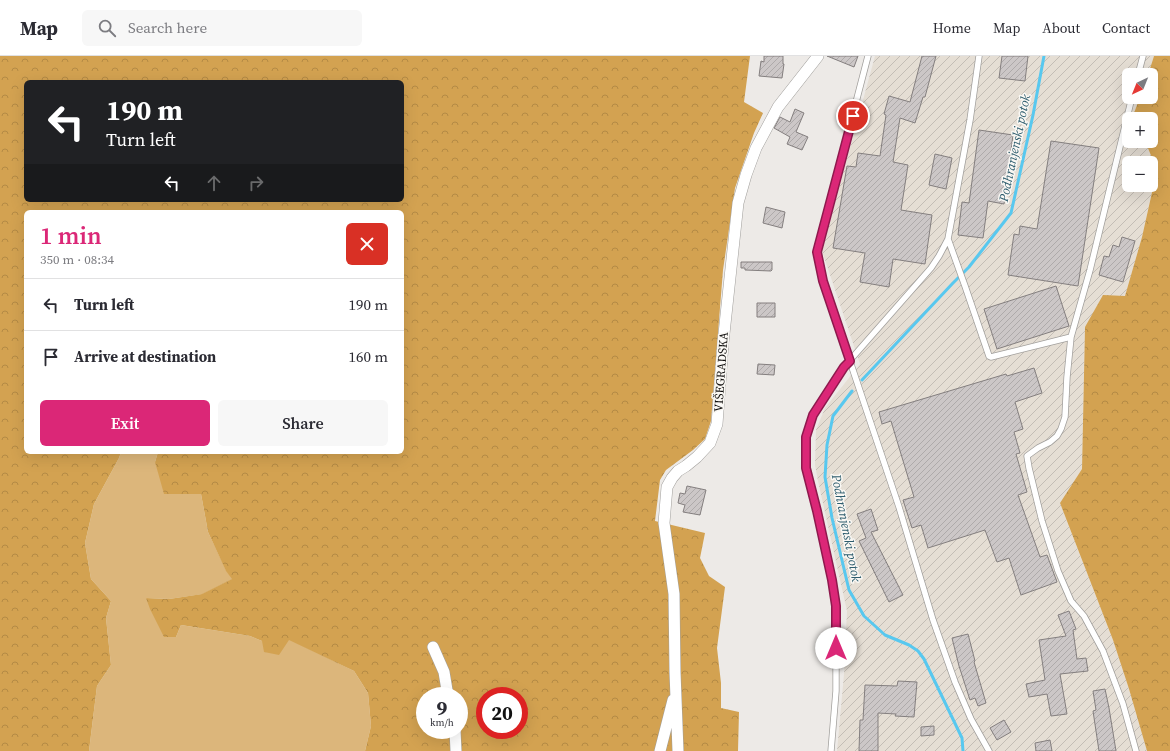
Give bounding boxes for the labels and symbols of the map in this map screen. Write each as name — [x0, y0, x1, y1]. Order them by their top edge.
north arrow — [1122, 68, 1158, 104]
water label: Podhranjenski potok — [995, 92, 1034, 204]
pin — [836, 99, 870, 133]
street label: VIŠEGRADSKA — [710, 331, 732, 413]
water label: Podhranjenski potok — [828, 472, 865, 584]
position arrow — [815, 627, 857, 669]
speed limit sign: 20 — [476, 687, 528, 739]

